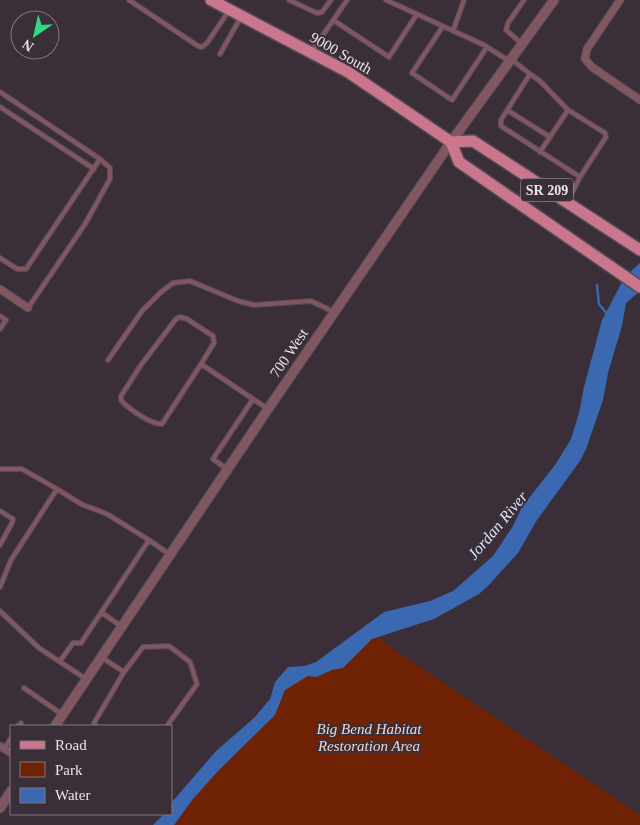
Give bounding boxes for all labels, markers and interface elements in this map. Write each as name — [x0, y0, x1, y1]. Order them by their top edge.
north arrow — [10, 10, 60, 60]
street label: 9000 South — [307, 29, 375, 77]
text: N — [20, 36, 36, 54]
road number: SR 209 — [521, 178, 573, 202]
street label: 700 West — [267, 325, 312, 381]
water label: Jordan River — [464, 487, 531, 563]
park label: Big Bend Habitat Restoration Area — [317, 721, 422, 754]
legend — [10, 725, 172, 815]
text: Road — [55, 737, 87, 753]
text: Park — [55, 762, 83, 778]
text: Water — [55, 787, 90, 803]

